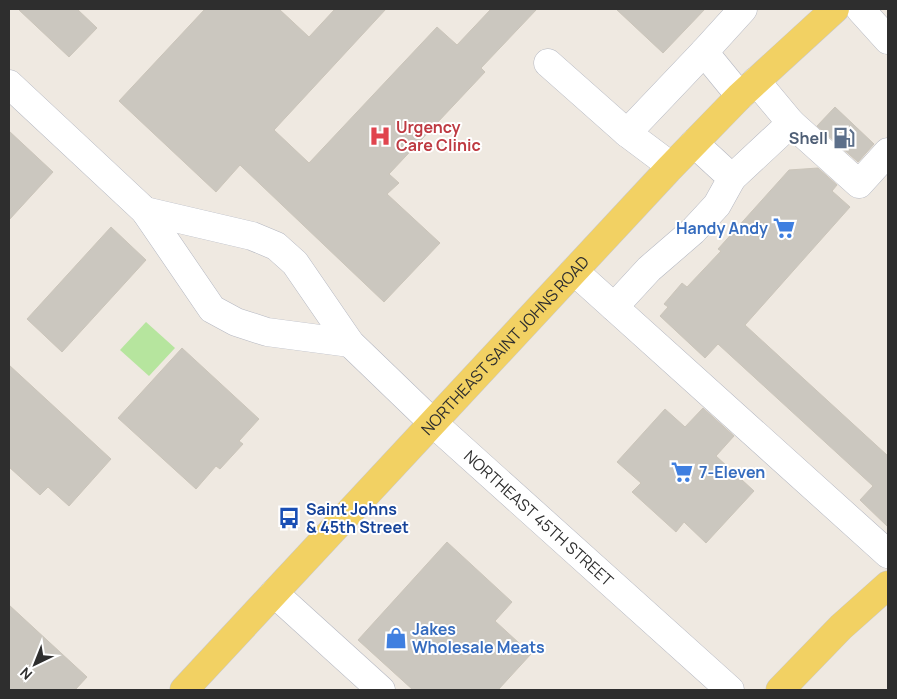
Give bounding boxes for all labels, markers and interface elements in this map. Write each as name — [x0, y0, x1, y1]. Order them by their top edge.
place label: Urgency Care Clinic — [396, 116, 481, 156]
hospital icon: Urgency Care Clinic — [367, 123, 393, 149]
fuel station icon: Shell — [831, 125, 857, 151]
place label: Shell — [789, 127, 828, 149]
supermarket icon: Handy Andy — [771, 215, 797, 241]
place label: Handy Andy — [676, 217, 768, 239]
street label: NORTHEAST SAINT JOHNS ROAD — [416, 251, 594, 440]
street label: NORTHEAST 45TH STREET — [459, 445, 619, 591]
supermarket icon: 7-Eleven — [669, 459, 695, 485]
place label: 7-Eleven — [699, 461, 765, 483]
place label: Saint Johns & 45th Street — [306, 498, 409, 538]
bus stop icon: Saint Johns & 45th Street — [276, 505, 302, 531]
place label: Jakes Wholesale Meats — [412, 618, 545, 658]
shop icon: Jakes Wholesale Meats — [383, 625, 409, 651]
north arrow — [10, 639, 60, 689]
text: N — [16, 663, 36, 684]

